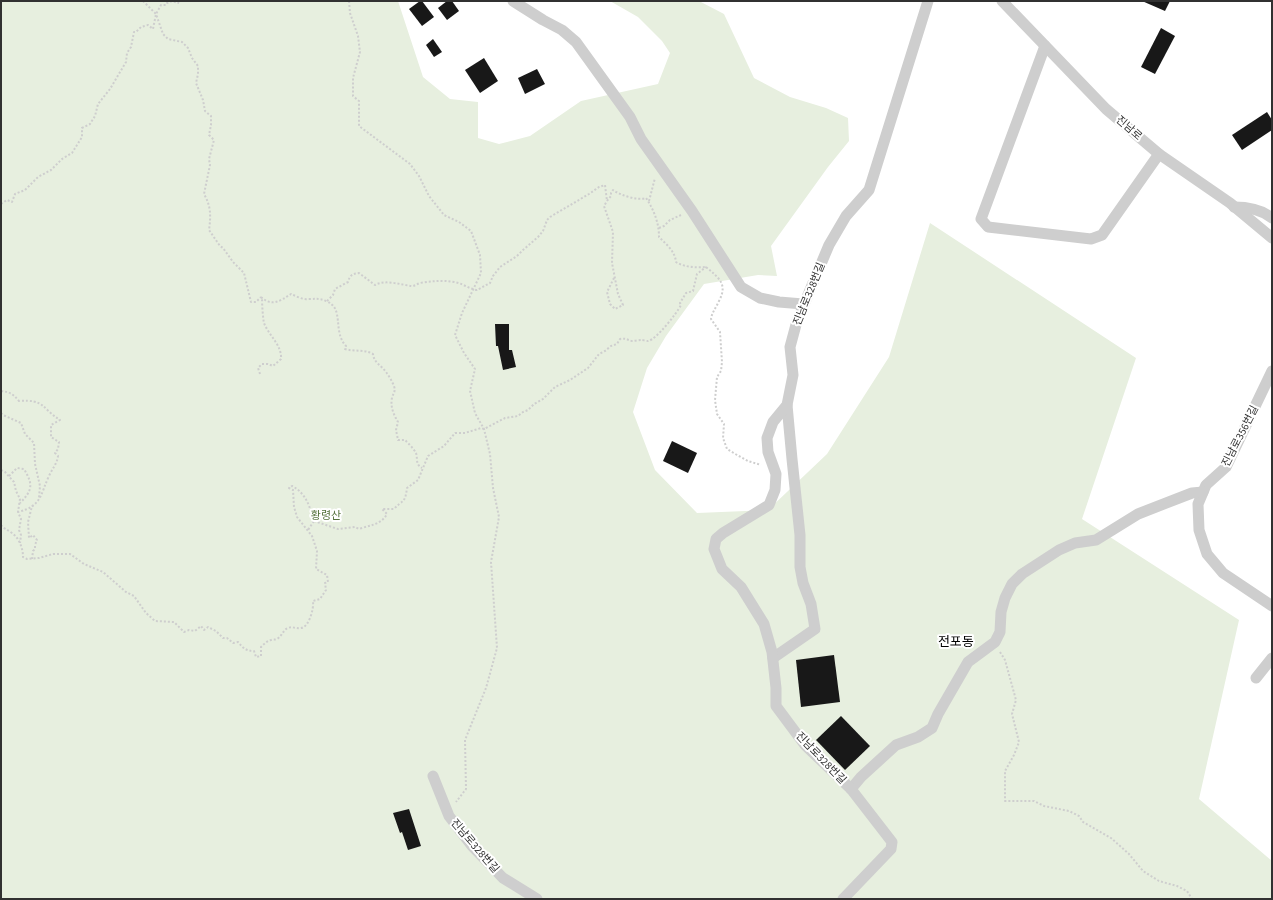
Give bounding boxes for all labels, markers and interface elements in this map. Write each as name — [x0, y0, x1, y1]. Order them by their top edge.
street label: 진남로 — [1113, 112, 1145, 144]
street label: 진남로328번길 — [789, 260, 829, 328]
street label: 진남로356번길 — [1218, 403, 1262, 469]
park label: 황령산 — [311, 508, 341, 523]
district label: 전포동 — [938, 633, 974, 651]
street label: 진남로328번길 — [792, 729, 850, 787]
street label: 진남로328번길 — [447, 816, 503, 876]

